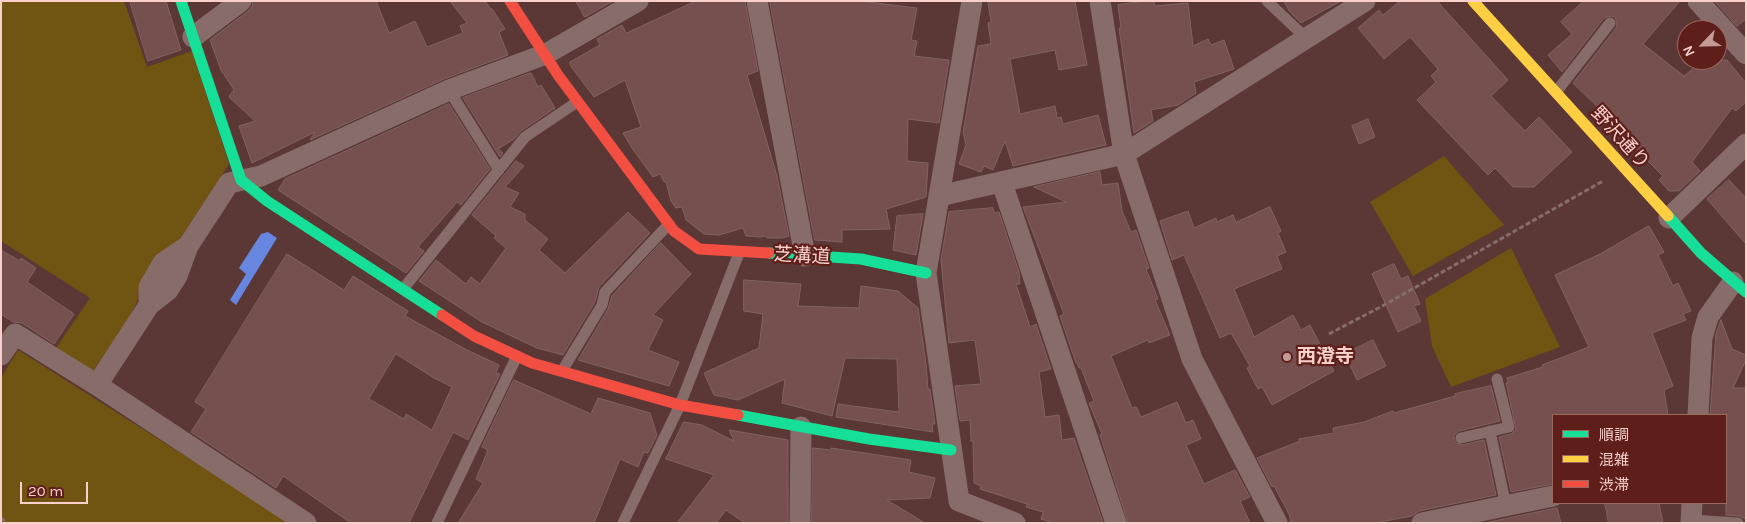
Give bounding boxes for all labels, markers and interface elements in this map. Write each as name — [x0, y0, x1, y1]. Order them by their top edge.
north arrow — [1677, 20, 1727, 70]
text: N — [1679, 43, 1699, 59]
street label: 野沢通り — [1586, 102, 1654, 174]
street label: 芝溝道 — [773, 243, 831, 269]
place label: 西澄寺 — [1297, 346, 1354, 368]
marker: 西澄寺 — [1281, 351, 1293, 363]
legend — [1552, 414, 1727, 504]
text: 順調 — [1599, 426, 1629, 444]
text: 混雑 — [1599, 451, 1629, 469]
scale bar — [22, 472, 90, 504]
text: 渋滞 — [1599, 476, 1629, 494]
text: 20 m — [28, 482, 63, 500]

